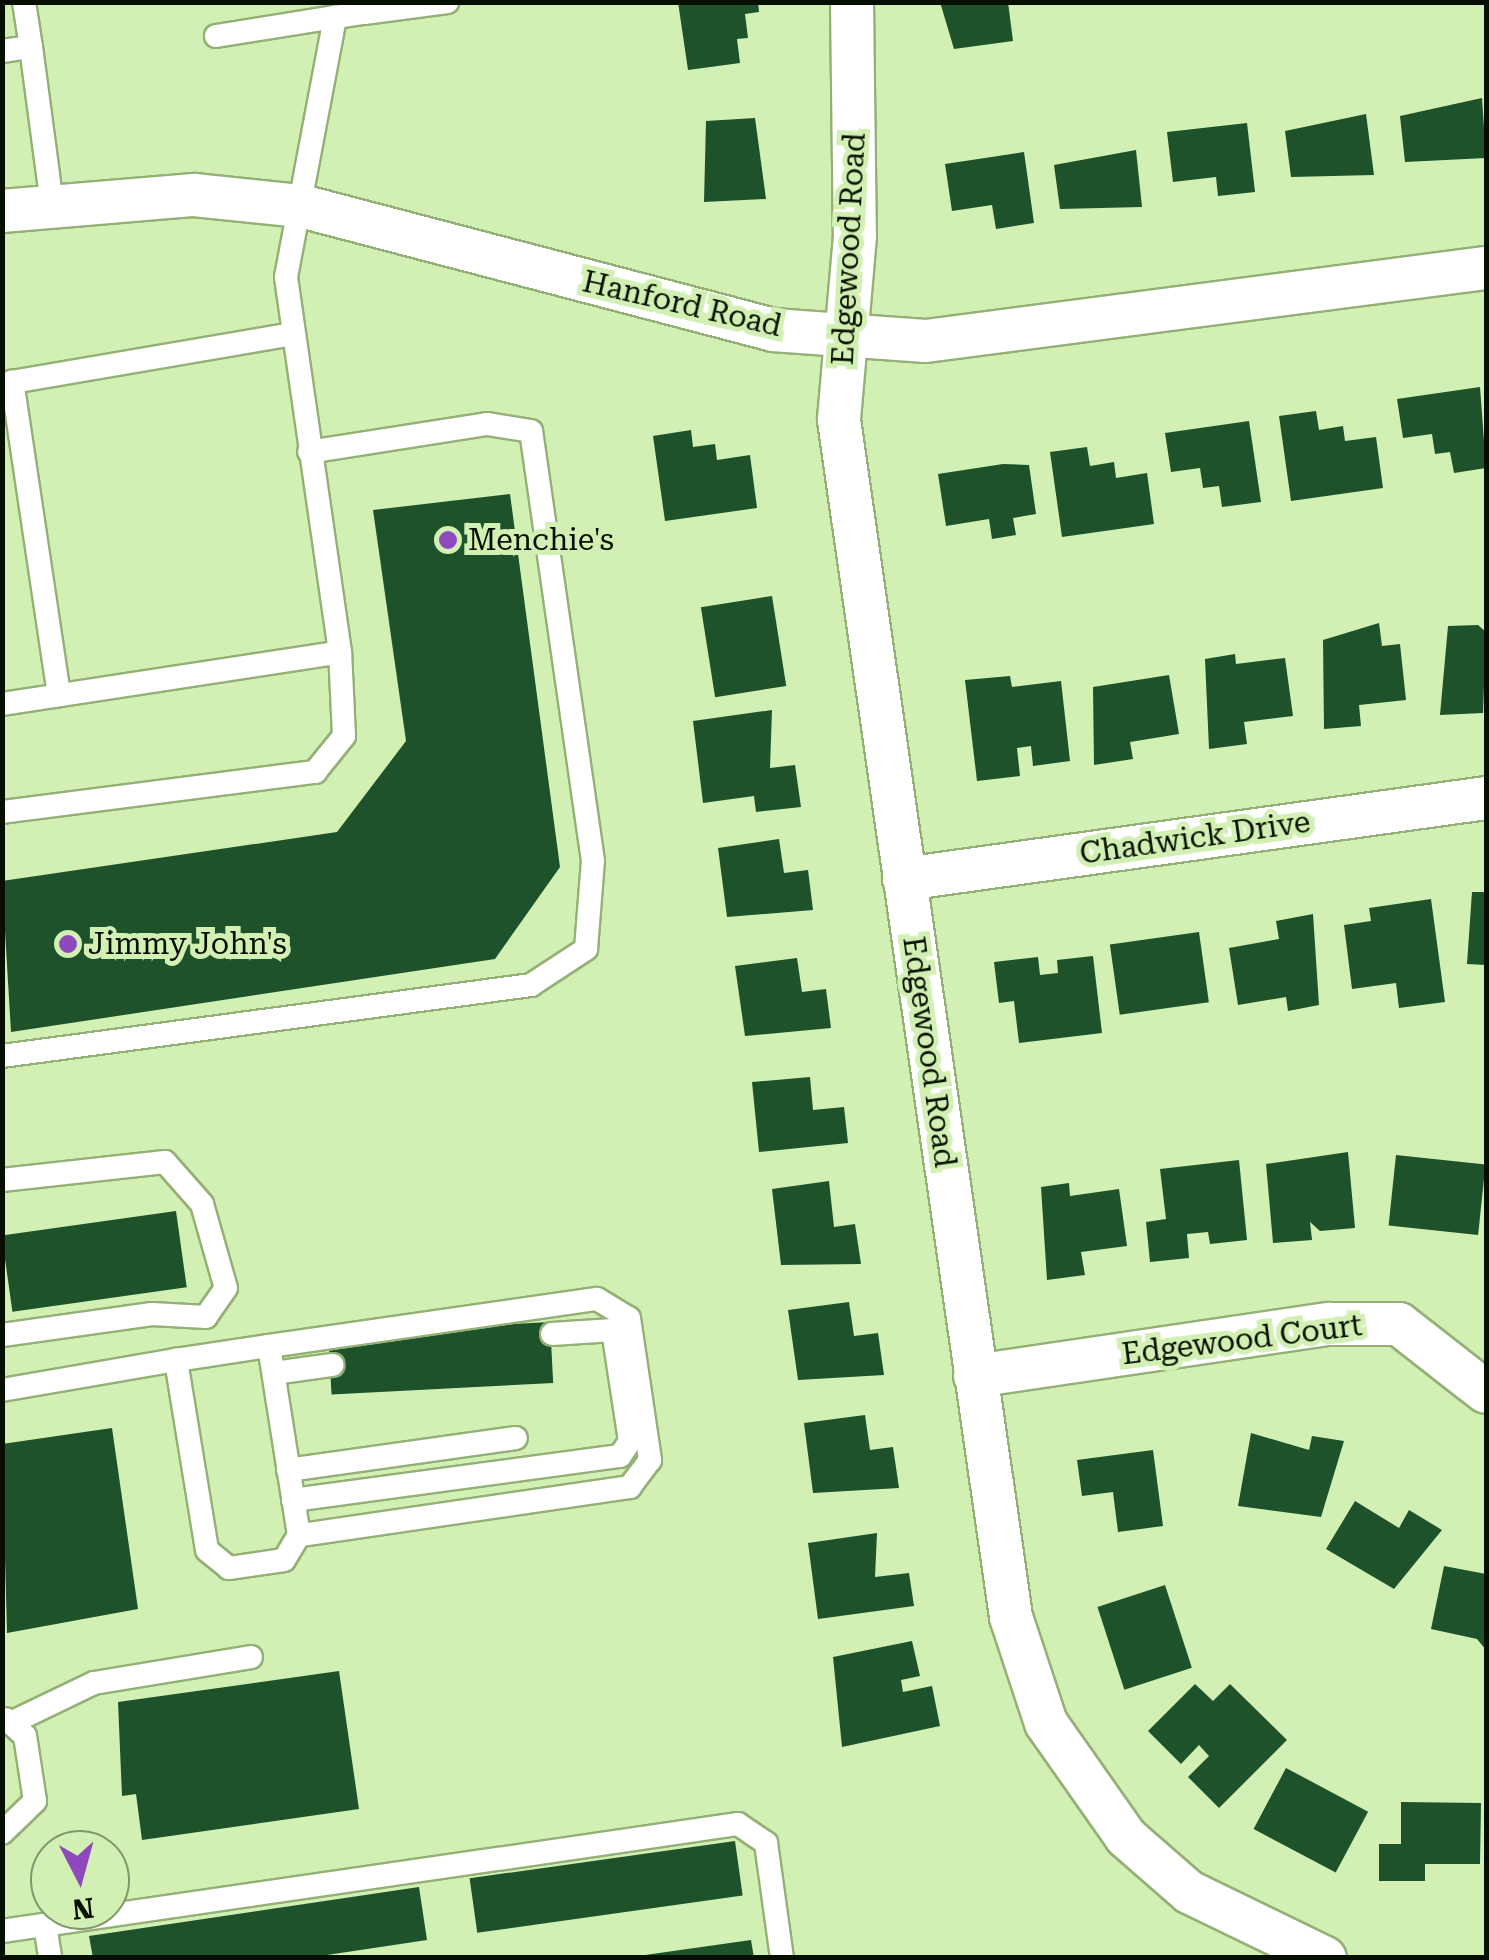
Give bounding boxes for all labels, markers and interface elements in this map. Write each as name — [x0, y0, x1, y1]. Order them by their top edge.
street label: Edgewood Road — [825, 132, 873, 366]
street label: Hanford Road — [579, 264, 785, 344]
place label: Menchie's — [468, 522, 614, 558]
marker: Menchie's — [437, 529, 459, 551]
street label: Chadwick Drive — [1078, 804, 1312, 872]
place label: Jimmy John's — [88, 926, 287, 962]
marker: Jimmy John's — [57, 933, 79, 955]
street label: Edgewood Road — [895, 934, 963, 1170]
street label: Edgewood Court — [1120, 1307, 1364, 1373]
north arrow — [30, 1830, 130, 1930]
text: N — [71, 1891, 95, 1926]

